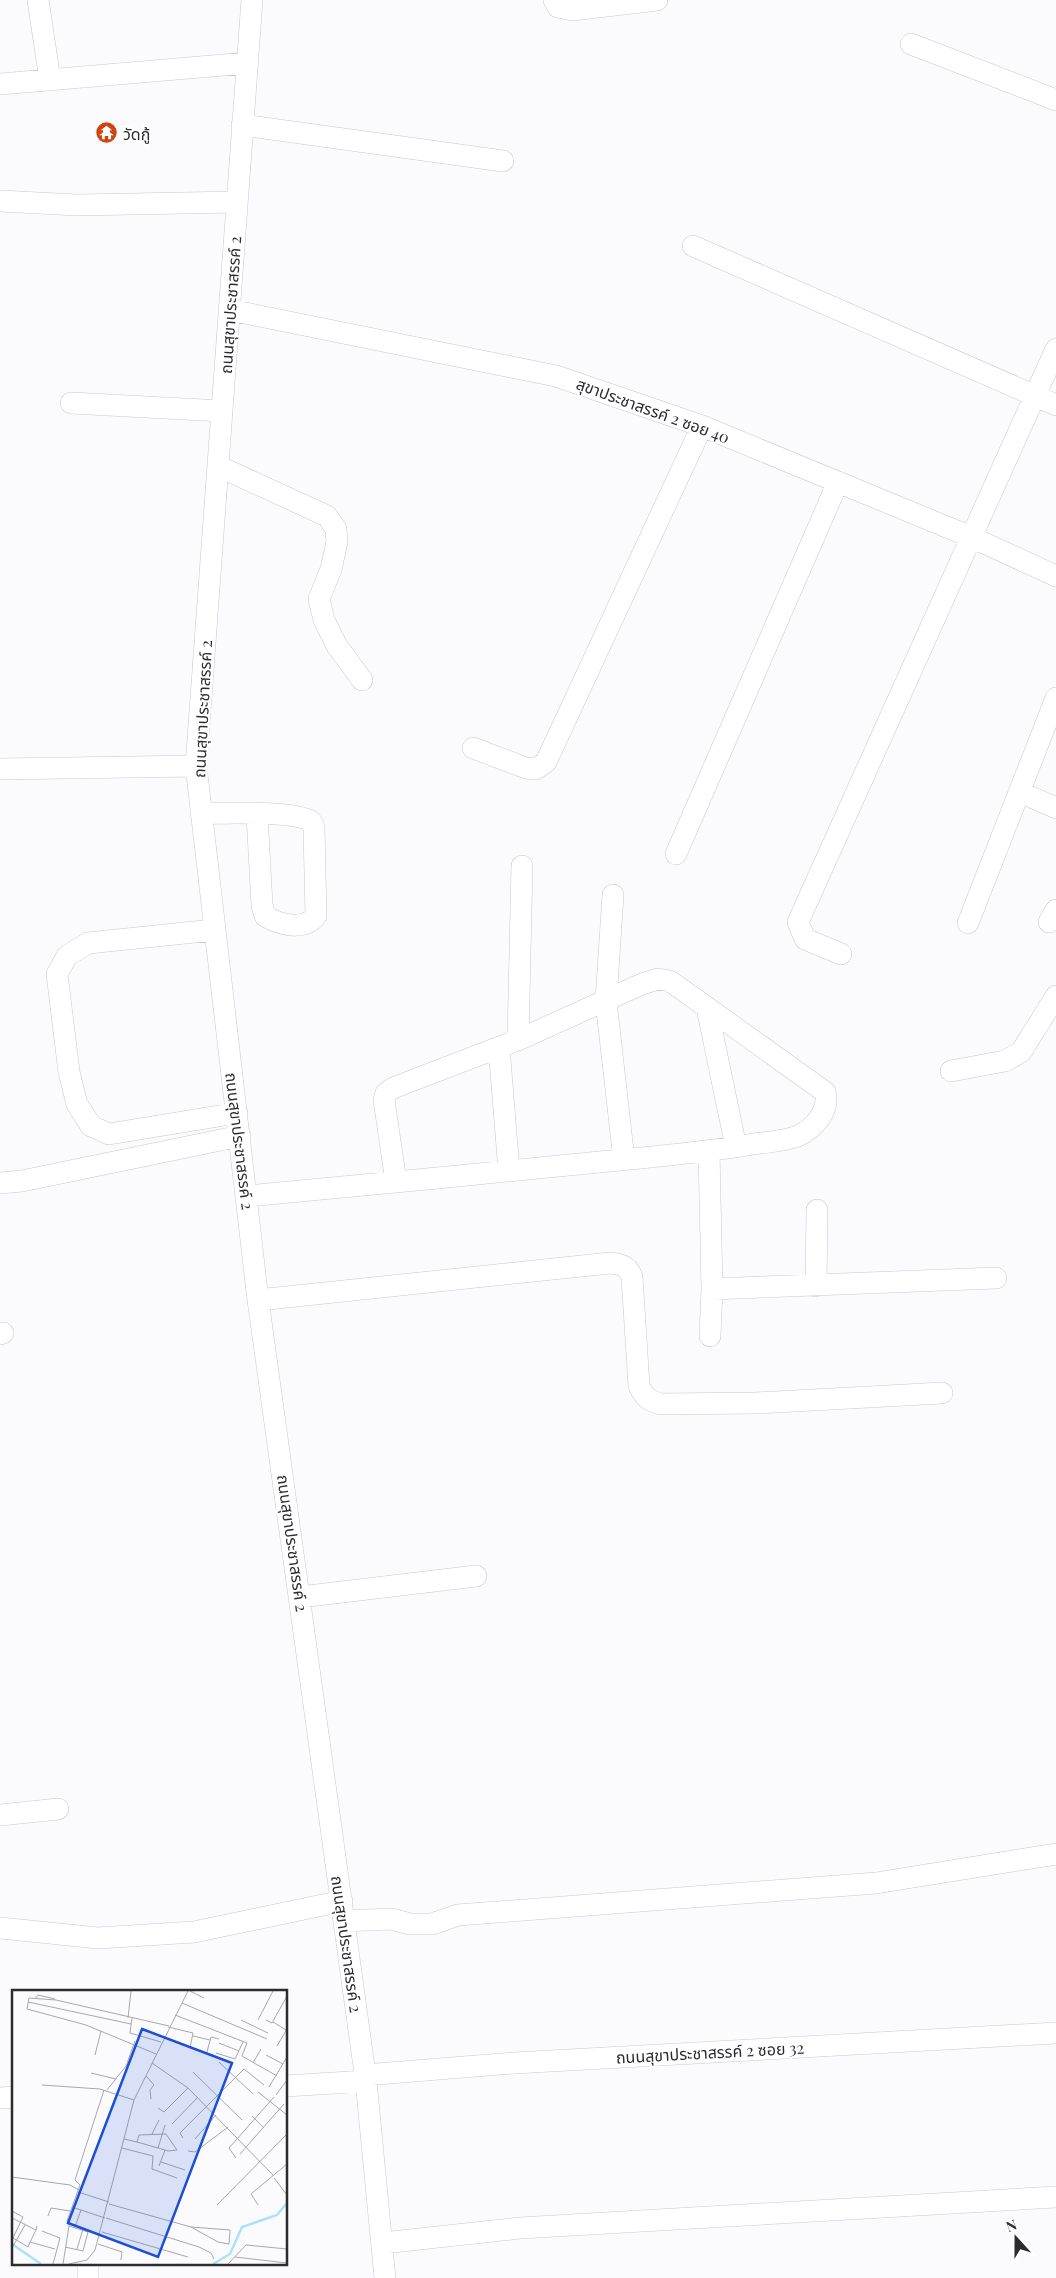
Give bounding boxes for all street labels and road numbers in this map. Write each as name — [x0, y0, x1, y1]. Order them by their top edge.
street label: ถนนสุขาประชาสรรค์ 2 — [215, 235, 245, 375]
street label: สุขาประชาสรรค์ 2 ซอย 40 — [574, 373, 732, 447]
street label: ถนนสุขาประชาสรรค์ 2 — [188, 639, 216, 779]
street label: ถนนสุขาประชาสรรค์ 2 — [221, 1071, 259, 1211]
street label: ถนนสุขาประชาสรรค์ 2 — [273, 1473, 313, 1613]
street label: ถนนสุขาประชาสรรค์ 2 — [327, 1874, 367, 2014]
street label: ถนนสุขาประชาสรรค์ 2 ซอย 32 — [615, 2037, 805, 2067]

